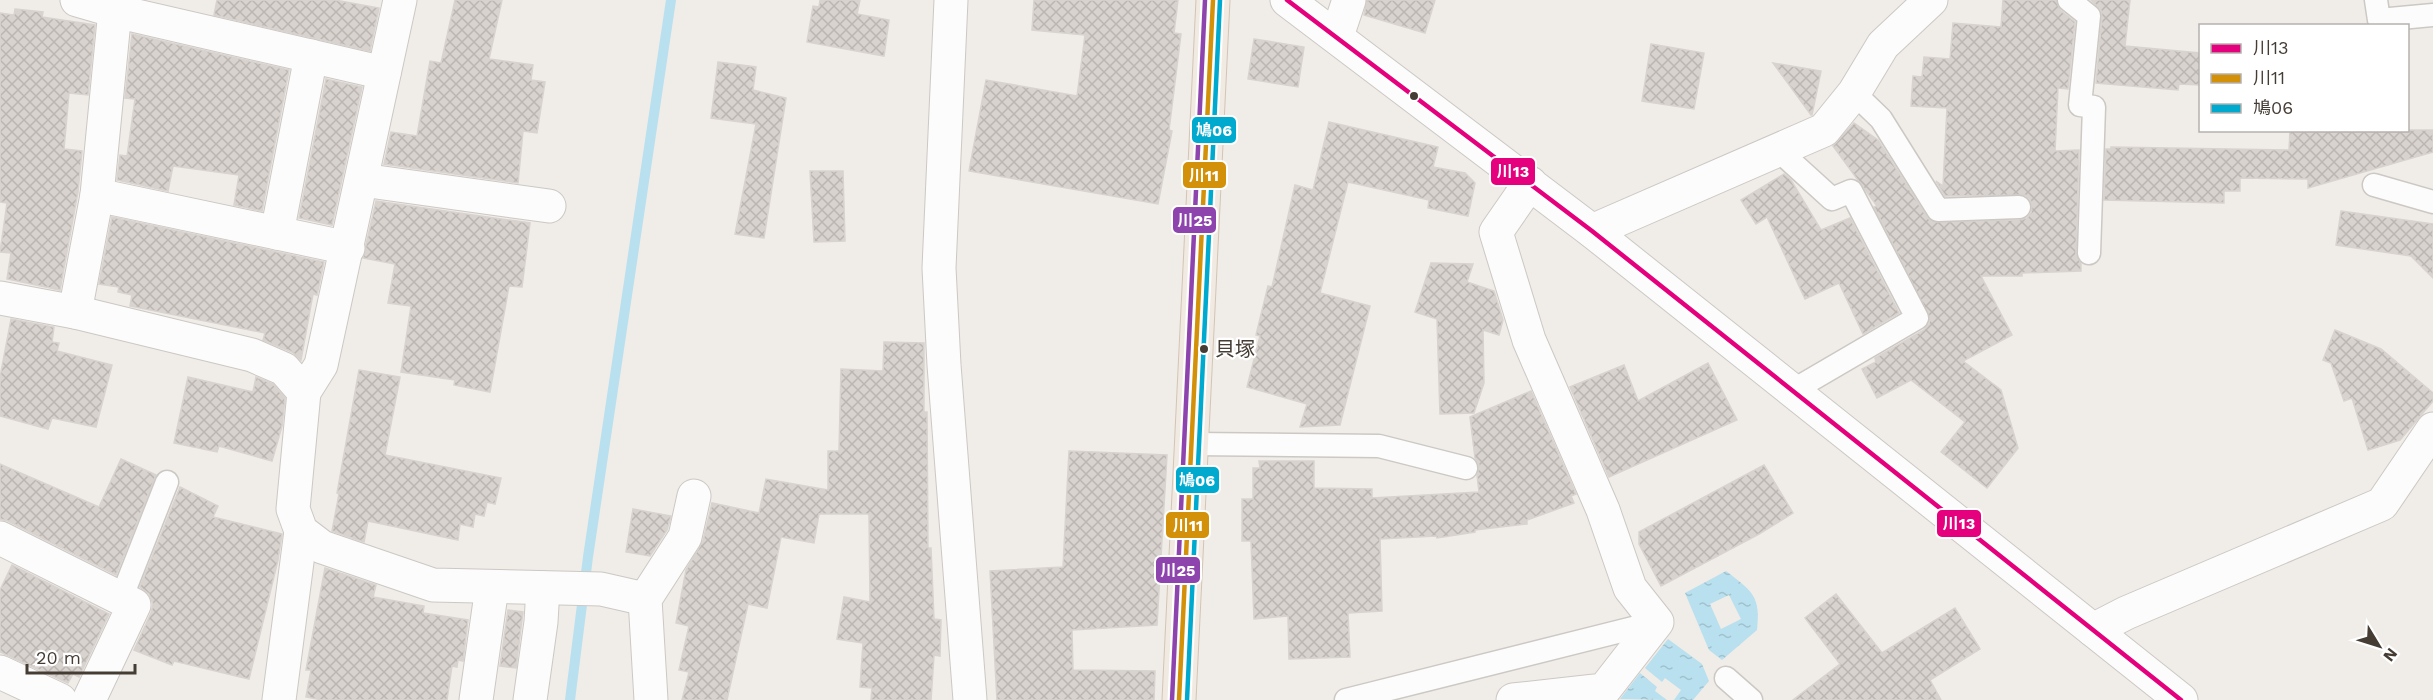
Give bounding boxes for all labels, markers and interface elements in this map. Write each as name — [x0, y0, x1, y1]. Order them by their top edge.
legend — [2199, 24, 2409, 132]
text: 川13 — [2253, 37, 2289, 58]
text: 川11 — [2253, 67, 2285, 88]
unlabelled marker — [1408, 90, 1420, 102]
text: 鳩06 — [2253, 97, 2293, 118]
line badge: 鳩06 — [1191, 116, 1237, 144]
text: 鳩06 — [1196, 121, 1232, 140]
line badge: 川13 — [1490, 157, 1536, 186]
line badge: 川11 — [1182, 161, 1227, 189]
text: 川13 — [1497, 162, 1529, 181]
text: 川11 — [1189, 166, 1219, 185]
line badge: 川25 — [1172, 206, 1217, 234]
text: 川25 — [1178, 211, 1212, 230]
place label: 貝塚 — [1215, 337, 1255, 361]
marker: 貝塚 — [1198, 343, 1210, 355]
line badge: 鳩06 — [1175, 466, 1220, 494]
text: 鳩06 — [1179, 471, 1215, 490]
line badge: 川13 — [1936, 509, 1982, 538]
line badge: 川11 — [1165, 511, 1210, 539]
text: 川13 — [1943, 514, 1975, 533]
text: 川11 — [1173, 516, 1203, 535]
line badge: 川25 — [1155, 556, 1201, 584]
text: 川25 — [1161, 561, 1195, 580]
north arrow — [2349, 616, 2409, 676]
scale bar — [27, 637, 135, 675]
text: N — [2379, 644, 2402, 665]
text: 20 m — [36, 647, 81, 668]

